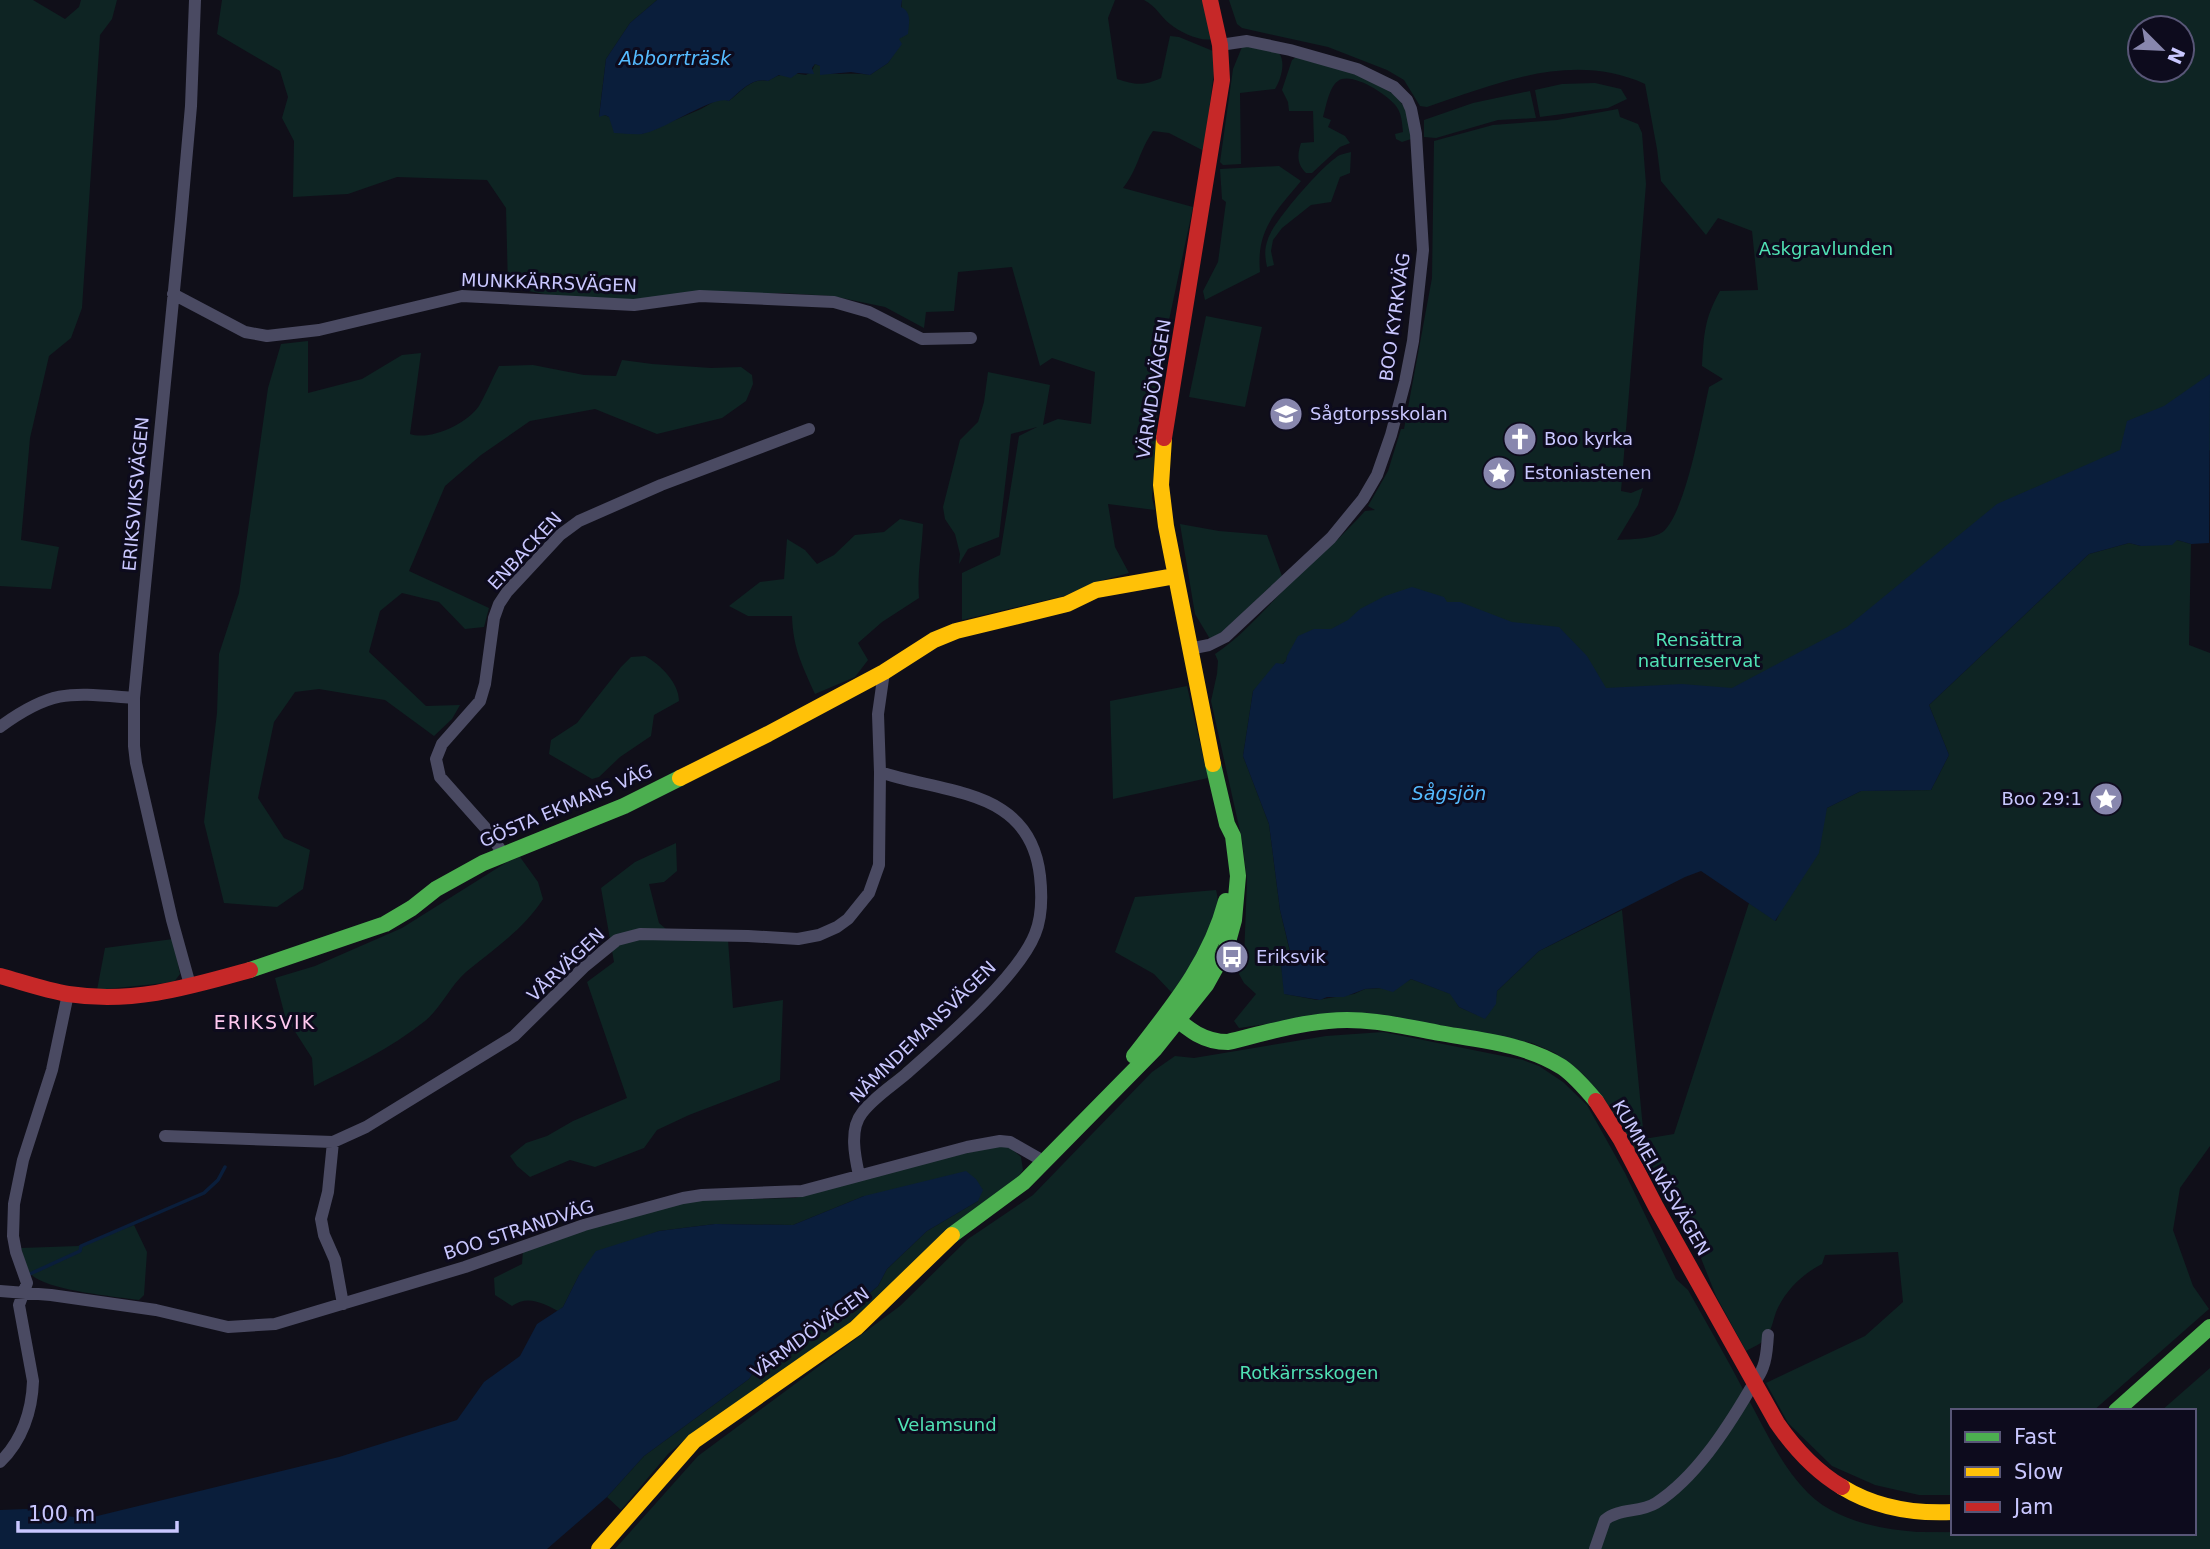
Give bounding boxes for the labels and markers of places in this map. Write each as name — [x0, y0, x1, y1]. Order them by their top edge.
school or university icon: Sågtorpsskolan — [1267, 395, 1305, 433]
place label: Sågtorpsskolan — [1310, 403, 1448, 424]
church icon: Boo kyrka — [1501, 420, 1539, 458]
place label: Boo kyrka — [1544, 428, 1633, 449]
place icon: Estoniastenen — [1480, 454, 1518, 492]
place label: Estoniastenen — [1524, 462, 1652, 483]
place icon: Boo 29:1 — [2087, 780, 2125, 818]
place label: Boo 29:1 — [2001, 788, 2082, 809]
bus stop icon: Eriksvik — [1213, 938, 1251, 976]
place label: Eriksvik — [1256, 946, 1326, 967]

